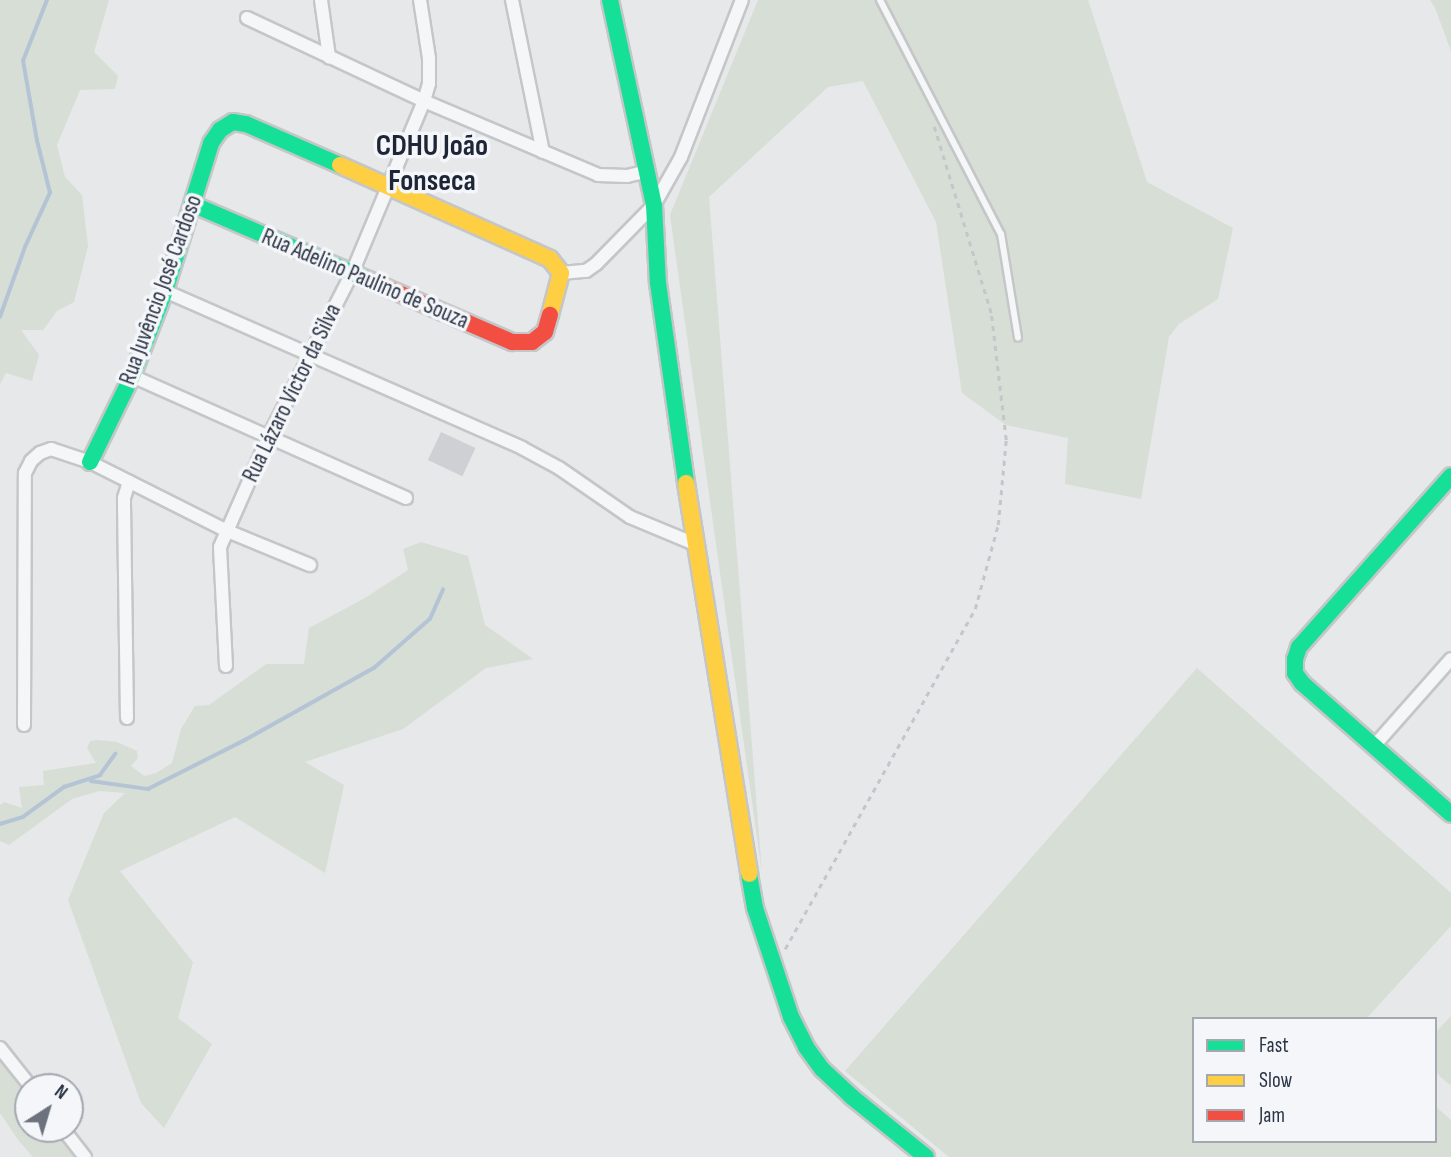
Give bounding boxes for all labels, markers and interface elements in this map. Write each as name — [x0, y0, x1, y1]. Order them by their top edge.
district label: CDHU João Fonseca — [376, 128, 488, 198]
street label: Rua Juvêncio José Cardoso — [114, 191, 208, 389]
street label: Rua Adelino Paulino de Souza — [258, 223, 472, 335]
street label: Rua Lázaro Victor da Silva — [237, 299, 347, 487]
legend — [1192, 1017, 1437, 1143]
text: Fast — [1259, 1033, 1289, 1058]
text: Slow — [1259, 1068, 1292, 1093]
north arrow — [14, 1073, 84, 1143]
text: N — [50, 1080, 72, 1105]
text: Jam — [1259, 1103, 1285, 1128]

